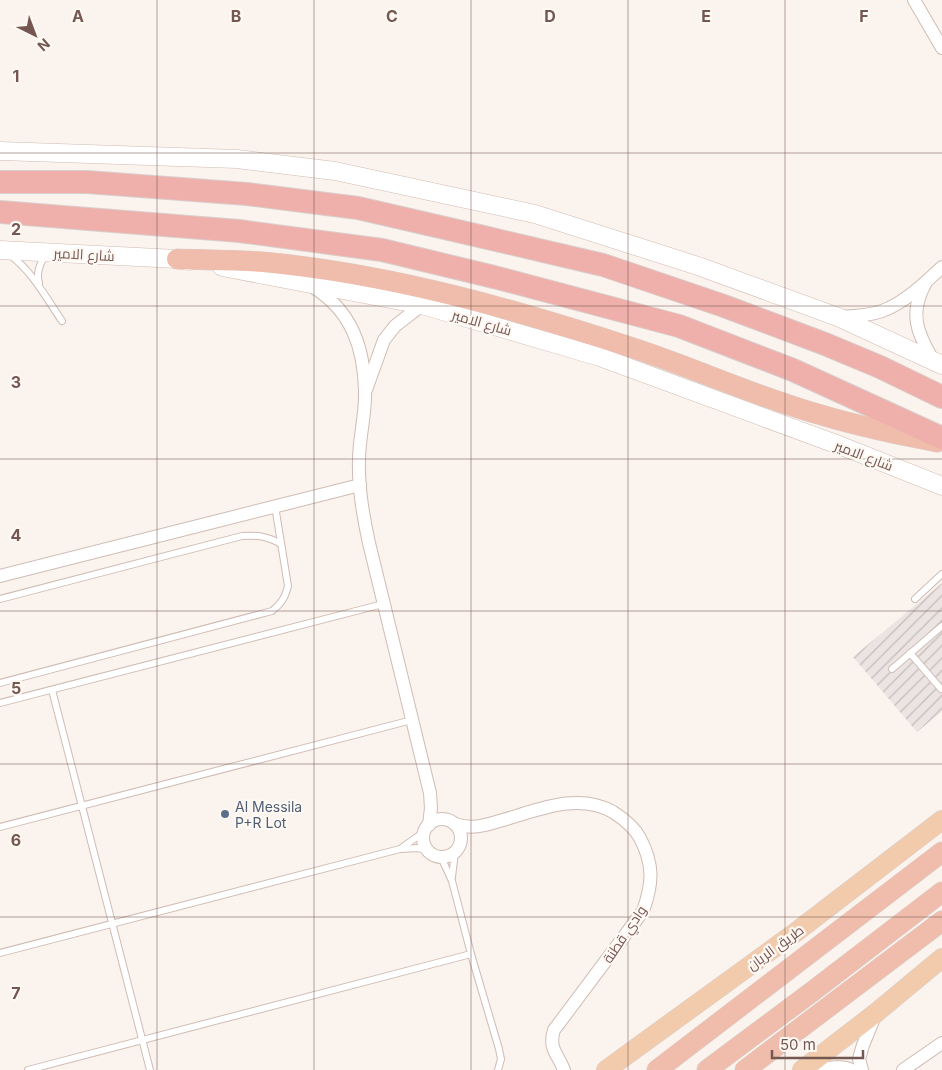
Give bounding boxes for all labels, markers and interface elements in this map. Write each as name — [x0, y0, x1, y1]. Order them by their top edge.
text: A — [72, 6, 84, 26]
text: B — [231, 6, 241, 26]
text: C — [386, 6, 398, 26]
text: D — [544, 6, 556, 26]
text: E — [701, 6, 711, 26]
text: F — [859, 6, 869, 26]
north arrow — [10, 10, 60, 60]
text: N — [34, 35, 54, 55]
text: 1 — [13, 66, 19, 86]
text: 2 — [11, 219, 21, 239]
street label: شارع الامير — [52, 244, 115, 265]
street label: شارع الامير — [449, 305, 514, 340]
text: 3 — [11, 372, 21, 392]
street label: شارع الامير — [831, 436, 896, 475]
text: 4 — [11, 525, 22, 545]
text: 5 — [11, 678, 21, 698]
place label: Al Messila P+R Lot — [235, 798, 302, 831]
marker: Al Messila P+R Lot — [219, 808, 231, 820]
text: 6 — [11, 830, 21, 850]
street label: وادي قطنة — [599, 902, 653, 968]
street label: طريق الريان — [743, 921, 807, 974]
text: 7 — [11, 983, 21, 1003]
scale bar — [772, 1028, 863, 1060]
text: 50 m — [780, 1035, 816, 1054]

